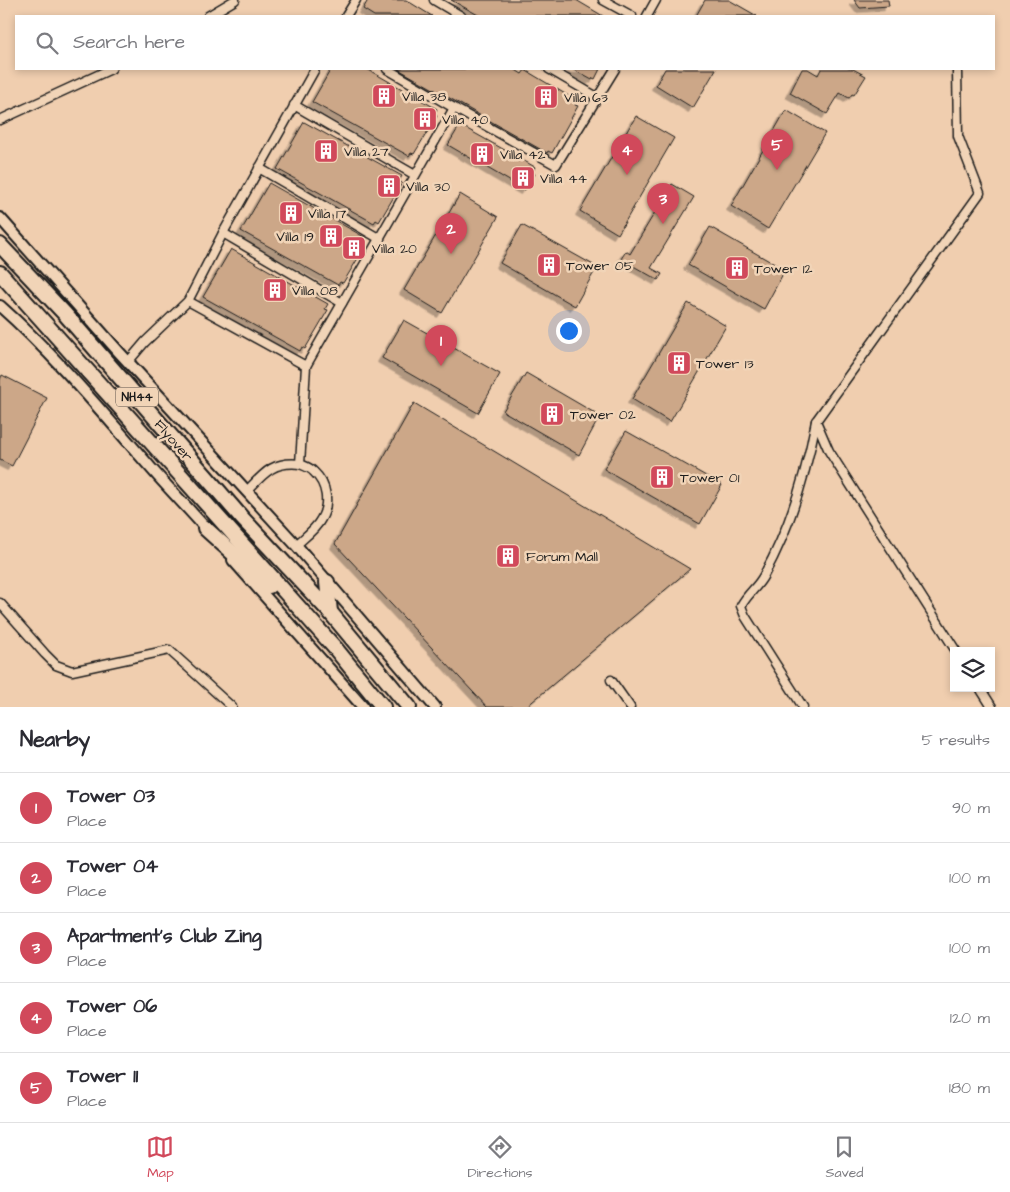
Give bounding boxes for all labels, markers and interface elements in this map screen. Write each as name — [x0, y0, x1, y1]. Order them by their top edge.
search box — [15, 15, 995, 70]
icon: search — [33, 29, 61, 57]
text: Search here — [73, 29, 185, 56]
building icon: Villa 38 — [371, 83, 397, 109]
building icon: Villa 63 — [533, 84, 559, 110]
place label: Villa 38 — [402, 87, 446, 107]
place label: Villa 63 — [564, 88, 608, 108]
building icon: Villa 40 — [412, 106, 438, 132]
place label: Villa 40 — [442, 110, 489, 130]
pin: 5 — [761, 129, 793, 170]
pin: 4 — [611, 134, 643, 175]
building icon: Villa 27 — [313, 138, 339, 164]
building icon: Villa 42 — [469, 141, 495, 167]
place label: Villa 27 — [344, 142, 389, 162]
place label: Villa 42 — [500, 145, 546, 165]
building icon: Villa 44 — [510, 165, 536, 191]
place label: Villa 44 — [540, 169, 588, 189]
building icon: Villa 30 — [376, 173, 402, 199]
place label: Villa 30 — [406, 177, 450, 197]
pin: 3 — [647, 183, 679, 224]
building icon: Villa 17 — [278, 200, 304, 226]
place label: Villa 17 — [308, 204, 347, 224]
pin: 2 — [435, 213, 467, 254]
building icon: Villa 19 — [318, 223, 344, 249]
place label: Villa 19 — [276, 227, 314, 247]
building icon: Villa 20 — [341, 235, 367, 261]
place label: Villa 20 — [372, 239, 417, 259]
building icon: Tower 05 — [536, 252, 562, 278]
building icon: Tower 12 — [724, 255, 750, 281]
place label: Tower 05 — [566, 256, 634, 276]
place label: Tower 12 — [754, 259, 813, 279]
building icon: Villa 08 — [262, 277, 288, 303]
place label: Villa 08 — [292, 281, 338, 301]
your location — [556, 318, 582, 344]
pin: 1 — [425, 325, 457, 366]
building icon: Tower 13 — [666, 350, 692, 376]
place label: Tower 13 — [696, 354, 754, 374]
road number: NH44 — [116, 388, 158, 407]
building icon: Tower 02 — [539, 401, 565, 427]
place label: Tower 02 — [570, 405, 636, 425]
street label: Flyover — [149, 415, 197, 466]
building icon: Tower 01 — [649, 464, 675, 490]
place label: Tower 01 — [680, 468, 740, 488]
building icon: Forum Mall — [495, 543, 521, 569]
place label: Forum Mall — [526, 547, 598, 567]
map controls — [950, 647, 995, 692]
button: layers — [950, 647, 995, 692]
text: Nearby — [20, 725, 90, 754]
text: 5 results — [922, 729, 990, 751]
text: Tower 03 — [67, 783, 155, 810]
text: 1 — [35, 797, 37, 819]
text: 90 m — [952, 797, 990, 819]
text: Place — [67, 810, 107, 832]
text: Tower 04 — [67, 853, 158, 880]
text: 2 — [31, 867, 41, 889]
text: 100 m — [949, 867, 990, 889]
text: Place — [67, 880, 107, 902]
text: Apartment's Club Zing — [67, 923, 262, 950]
text: 3 — [32, 937, 40, 959]
text: 100 m — [949, 937, 990, 959]
text: Place — [67, 950, 107, 972]
text: Tower 06 — [67, 993, 157, 1020]
text: 4 — [31, 1007, 41, 1029]
text: 120 m — [950, 1007, 990, 1029]
text: Place — [67, 1020, 107, 1042]
text: Tower 11 — [67, 1063, 138, 1090]
text: 5 — [30, 1077, 42, 1099]
text: 180 m — [949, 1077, 990, 1099]
text: Place — [67, 1090, 107, 1112]
tab: Map — [146, 1133, 174, 1183]
tab: Directions — [467, 1133, 532, 1183]
tab: Saved — [825, 1133, 864, 1183]

